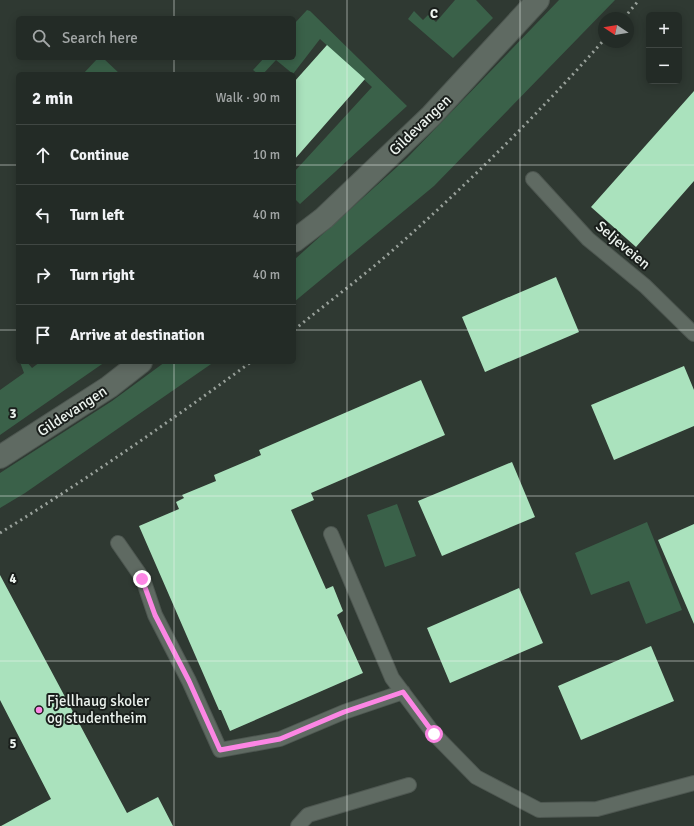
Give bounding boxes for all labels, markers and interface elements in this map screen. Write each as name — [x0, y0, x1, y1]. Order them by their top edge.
text: C — [430, 6, 438, 22]
north arrow — [598, 12, 634, 48]
map controls — [646, 12, 682, 84]
button: + — [646, 12, 682, 48]
search box — [16, 16, 296, 60]
icon: search — [30, 27, 52, 49]
text: Search here — [62, 29, 138, 47]
button: − — [646, 48, 682, 84]
text: 2 min — [32, 88, 73, 109]
text: Walk · 90 m — [216, 90, 280, 106]
street label: Gildevangen — [385, 91, 455, 159]
icon: ahead — [32, 144, 54, 166]
text: Continue — [70, 146, 129, 164]
text: 10 m — [253, 147, 280, 163]
icon: left — [32, 204, 54, 226]
text: Turn left — [70, 206, 124, 224]
text: 40 m — [253, 207, 280, 223]
street label: Seljeveien — [592, 217, 654, 273]
icon: right — [32, 264, 54, 286]
text: Turn right — [70, 266, 135, 284]
text: 40 m — [253, 267, 280, 283]
icon: arrive — [32, 324, 54, 346]
text: Arrive at destination — [70, 326, 205, 344]
street label: Gildevangen — [34, 382, 110, 440]
text: 3 — [9, 406, 17, 422]
route end — [133, 570, 151, 588]
text: 4 — [9, 571, 17, 587]
place label: Fjellhaug skoler og studentheim — [47, 692, 150, 727]
marker: Fjellhaug skoler og studentheim — [34, 705, 44, 715]
route start — [425, 725, 443, 743]
text: 5 — [9, 736, 17, 752]

